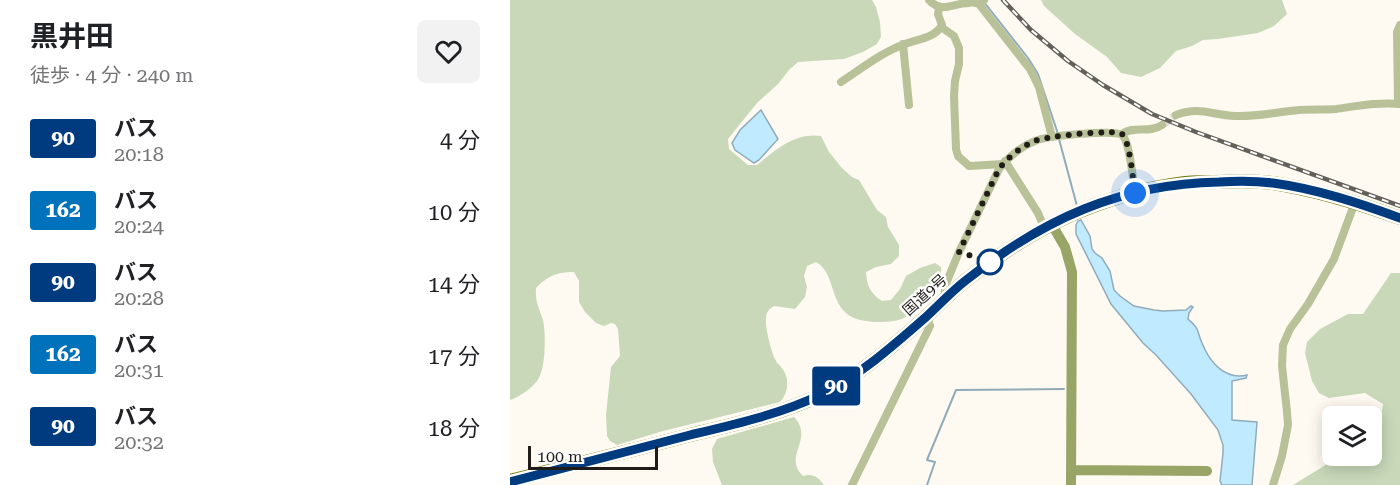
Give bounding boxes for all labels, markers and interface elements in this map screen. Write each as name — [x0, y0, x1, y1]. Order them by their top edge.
text: 黒井田 — [30, 20, 114, 53]
button: heart — [417, 20, 480, 83]
text: 徒歩 · 4 分 · 240 m — [30, 63, 194, 87]
text: バス — [114, 116, 158, 141]
text: 90 — [51, 126, 75, 150]
text: 4 分 — [440, 128, 480, 153]
text: 20:18 — [114, 142, 164, 166]
your location — [1120, 178, 1150, 208]
text: バス — [114, 188, 158, 213]
text: 162 — [45, 198, 81, 222]
text: 10 分 — [428, 200, 480, 225]
text: 20:24 — [114, 214, 164, 238]
unlabelled marker — [977, 249, 1003, 275]
text: バス — [114, 260, 158, 285]
text: 90 — [51, 270, 75, 294]
street label: 国道9号 — [899, 270, 951, 320]
text: 14 分 — [428, 272, 480, 297]
text: 20:28 — [114, 286, 164, 310]
text: バス — [114, 332, 158, 357]
text: 162 — [45, 342, 81, 366]
text: 17 分 — [428, 344, 480, 369]
text: 20:31 — [114, 358, 164, 382]
line badge: 90 — [809, 366, 863, 406]
text: 90 — [824, 374, 848, 398]
text: バス — [114, 404, 158, 429]
map controls — [1322, 406, 1382, 466]
button: layers — [1322, 406, 1382, 466]
text: 90 — [51, 414, 75, 438]
text: 18 分 — [428, 416, 480, 441]
text: 20:32 — [114, 430, 164, 454]
scale bar — [528, 443, 658, 470]
text: 100 m — [537, 447, 583, 466]

